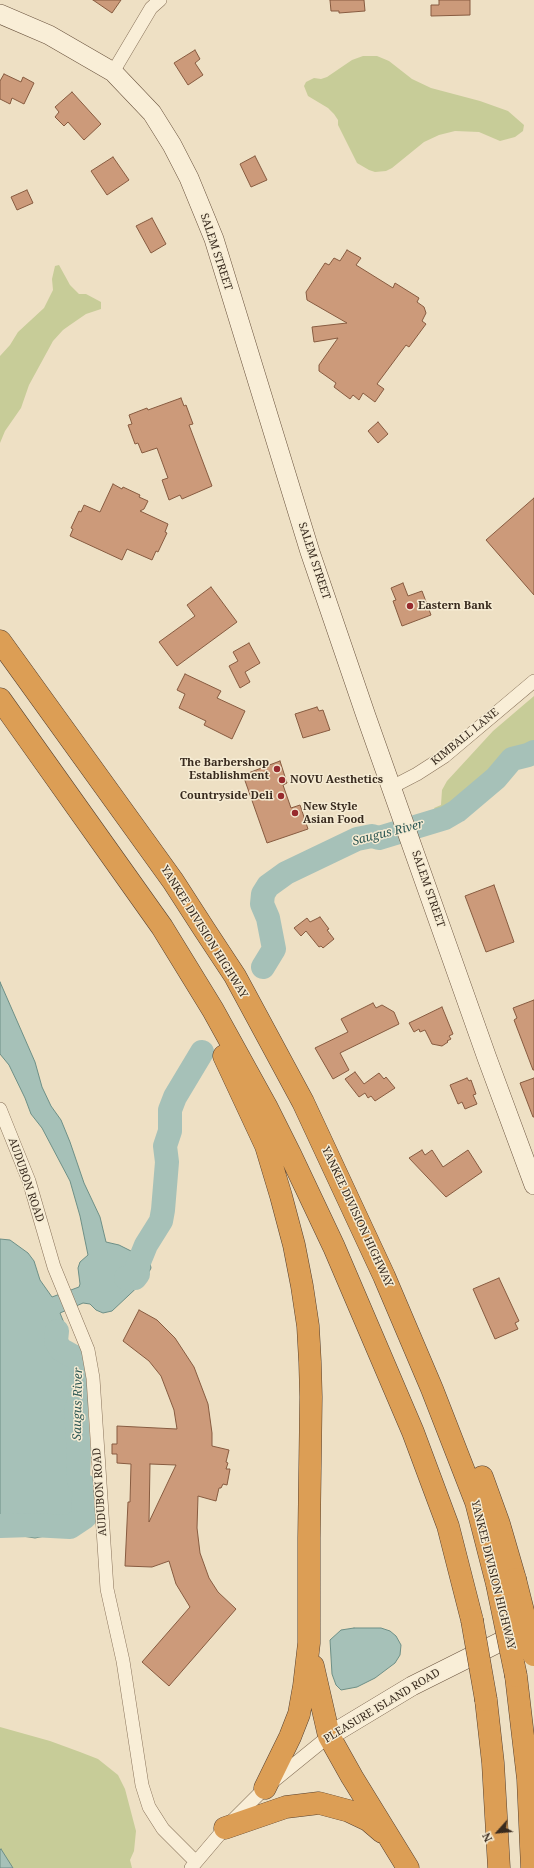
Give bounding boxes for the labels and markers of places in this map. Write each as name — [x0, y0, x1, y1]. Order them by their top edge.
place label: Eastern Bank — [418, 599, 492, 613]
marker: Eastern Bank — [405, 601, 415, 611]
place label: The Barbershop Establishment — [180, 756, 269, 782]
marker: The Barbershop Establishment — [272, 764, 282, 774]
place label: NOVU Aesthetics — [290, 773, 383, 787]
marker: NOVU Aesthetics — [277, 775, 287, 785]
place label: Countryside Deli — [180, 789, 273, 803]
marker: Countryside Deli — [276, 791, 286, 801]
place label: New Style Asian Food — [303, 800, 364, 826]
marker: New Style Asian Food — [290, 808, 300, 818]

